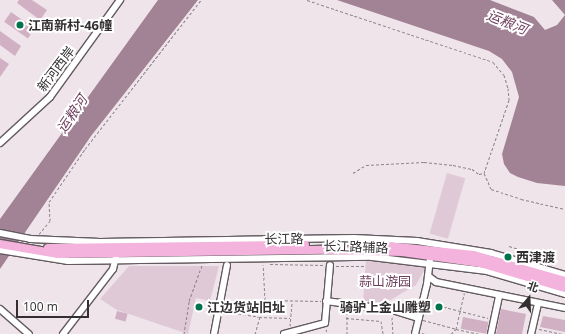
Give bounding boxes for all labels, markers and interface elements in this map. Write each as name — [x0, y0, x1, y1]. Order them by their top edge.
water label: 运粮河 — [484, 6, 530, 38]
place label: 江南新村-46幢 — [28, 17, 112, 33]
marker: 江南新村-46幢 — [15, 20, 25, 30]
street label: 新河西岸 — [34, 44, 78, 94]
water label: 运粮河 — [53, 92, 91, 136]
street label: 长江路 — [264, 231, 304, 247]
street label: 长江路辅路 — [323, 238, 389, 256]
place label: 西津渡 — [516, 249, 555, 265]
marker: 西津渡 — [503, 252, 513, 262]
park label: 蒜山游园 — [359, 273, 411, 289]
text: 北 — [525, 277, 541, 295]
north arrow — [509, 278, 549, 318]
scale bar — [18, 292, 91, 318]
text: 100 m — [23, 298, 58, 315]
place label: 江边货站旧址 — [207, 299, 285, 315]
place label: 骑驴上金山雕塑 — [340, 299, 431, 315]
marker: 江边货站旧址 — [194, 302, 204, 312]
marker: 骑驴上金山雕塑 — [434, 302, 444, 312]

